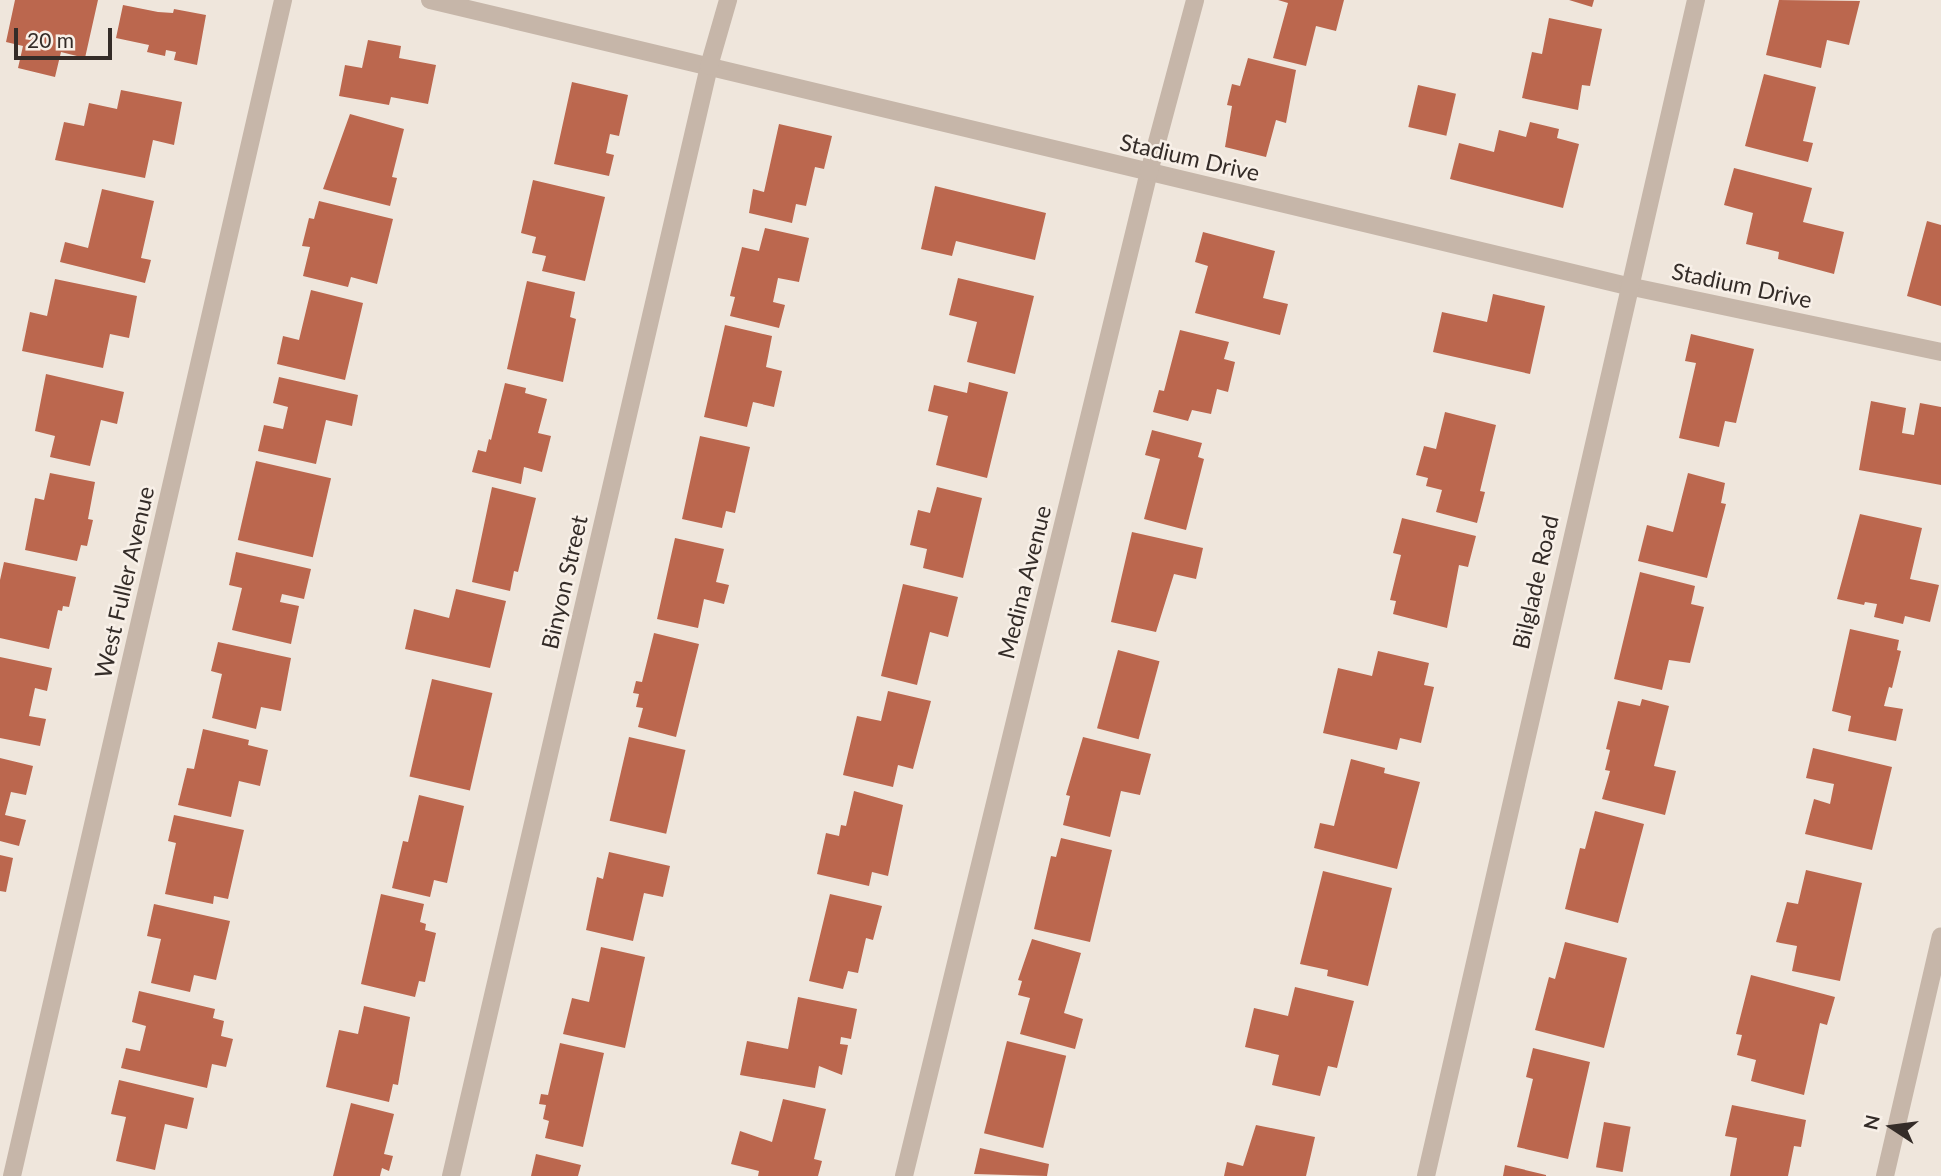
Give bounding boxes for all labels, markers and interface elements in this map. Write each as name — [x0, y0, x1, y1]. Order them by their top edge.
scale bar — [18, 14, 116, 58]
text: 20 m — [27, 27, 74, 52]
street label: Stadium Drive — [1117, 128, 1263, 186]
street label: Stadium Drive — [1669, 257, 1815, 313]
street label: West Fuller Avenue — [88, 483, 160, 681]
street label: Medina Avenue — [992, 502, 1056, 662]
street label: Binyon Street — [535, 512, 593, 652]
street label: Bilglade Road — [1506, 512, 1564, 652]
north arrow — [1857, 1092, 1927, 1162]
text: N — [1858, 1112, 1884, 1132]

